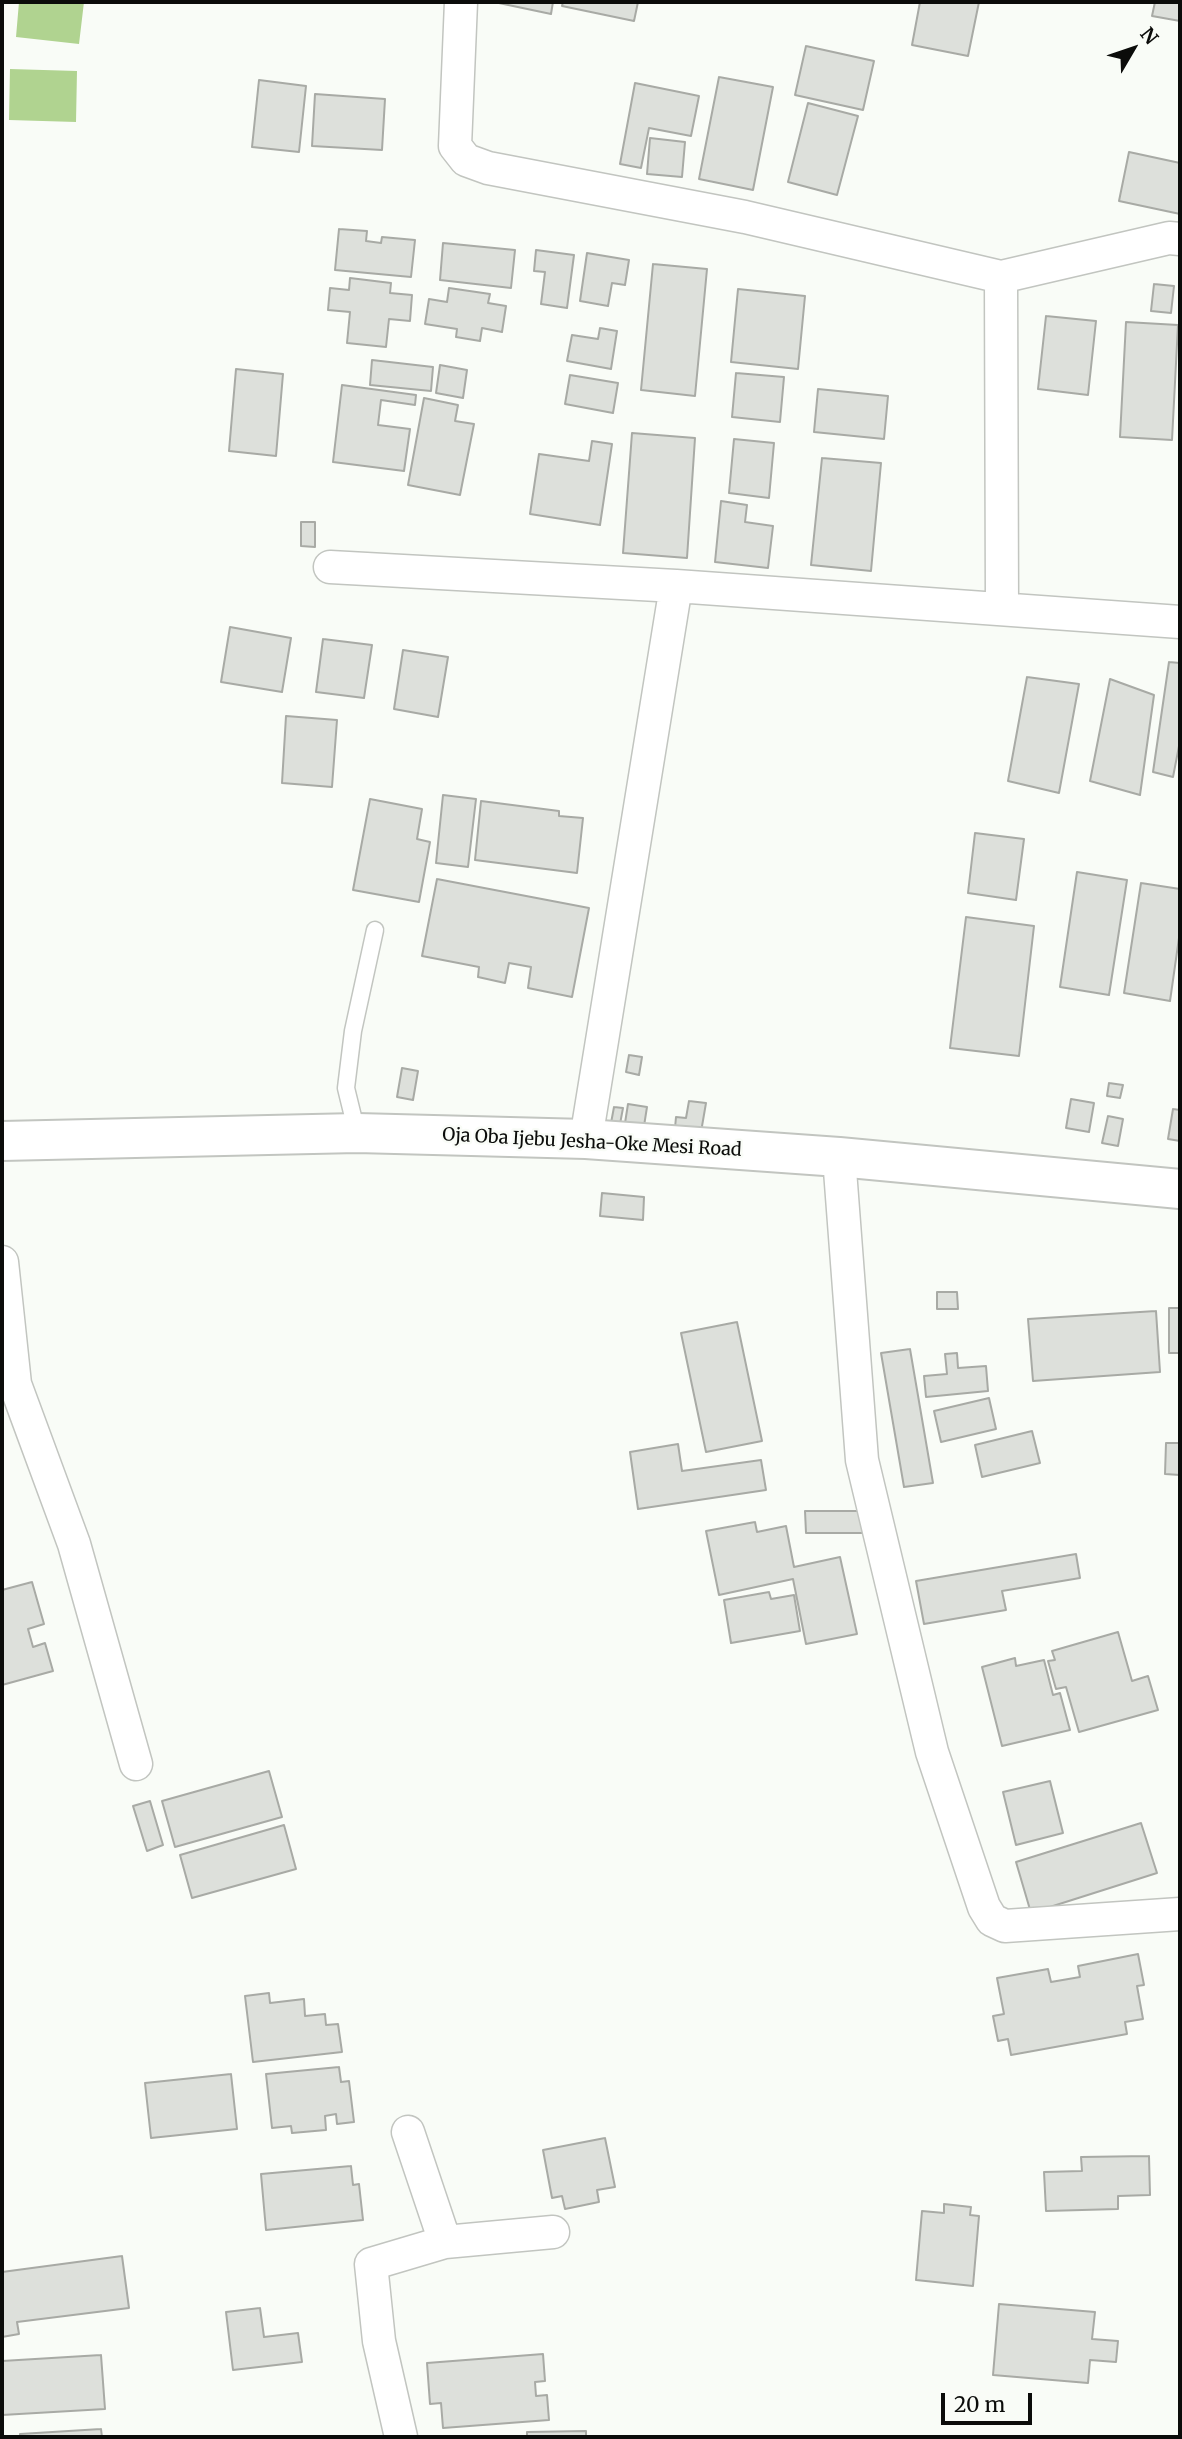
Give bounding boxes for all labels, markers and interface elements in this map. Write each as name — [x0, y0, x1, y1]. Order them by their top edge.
north arrow — [1098, 14, 1168, 84]
text: N — [1135, 22, 1163, 49]
street label: Oja Oba Ijebu Jesha-Oke Mesi Road — [442, 1124, 742, 1162]
scale bar — [944, 2380, 1035, 2424]
text: 20 m — [954, 2391, 1005, 2418]

